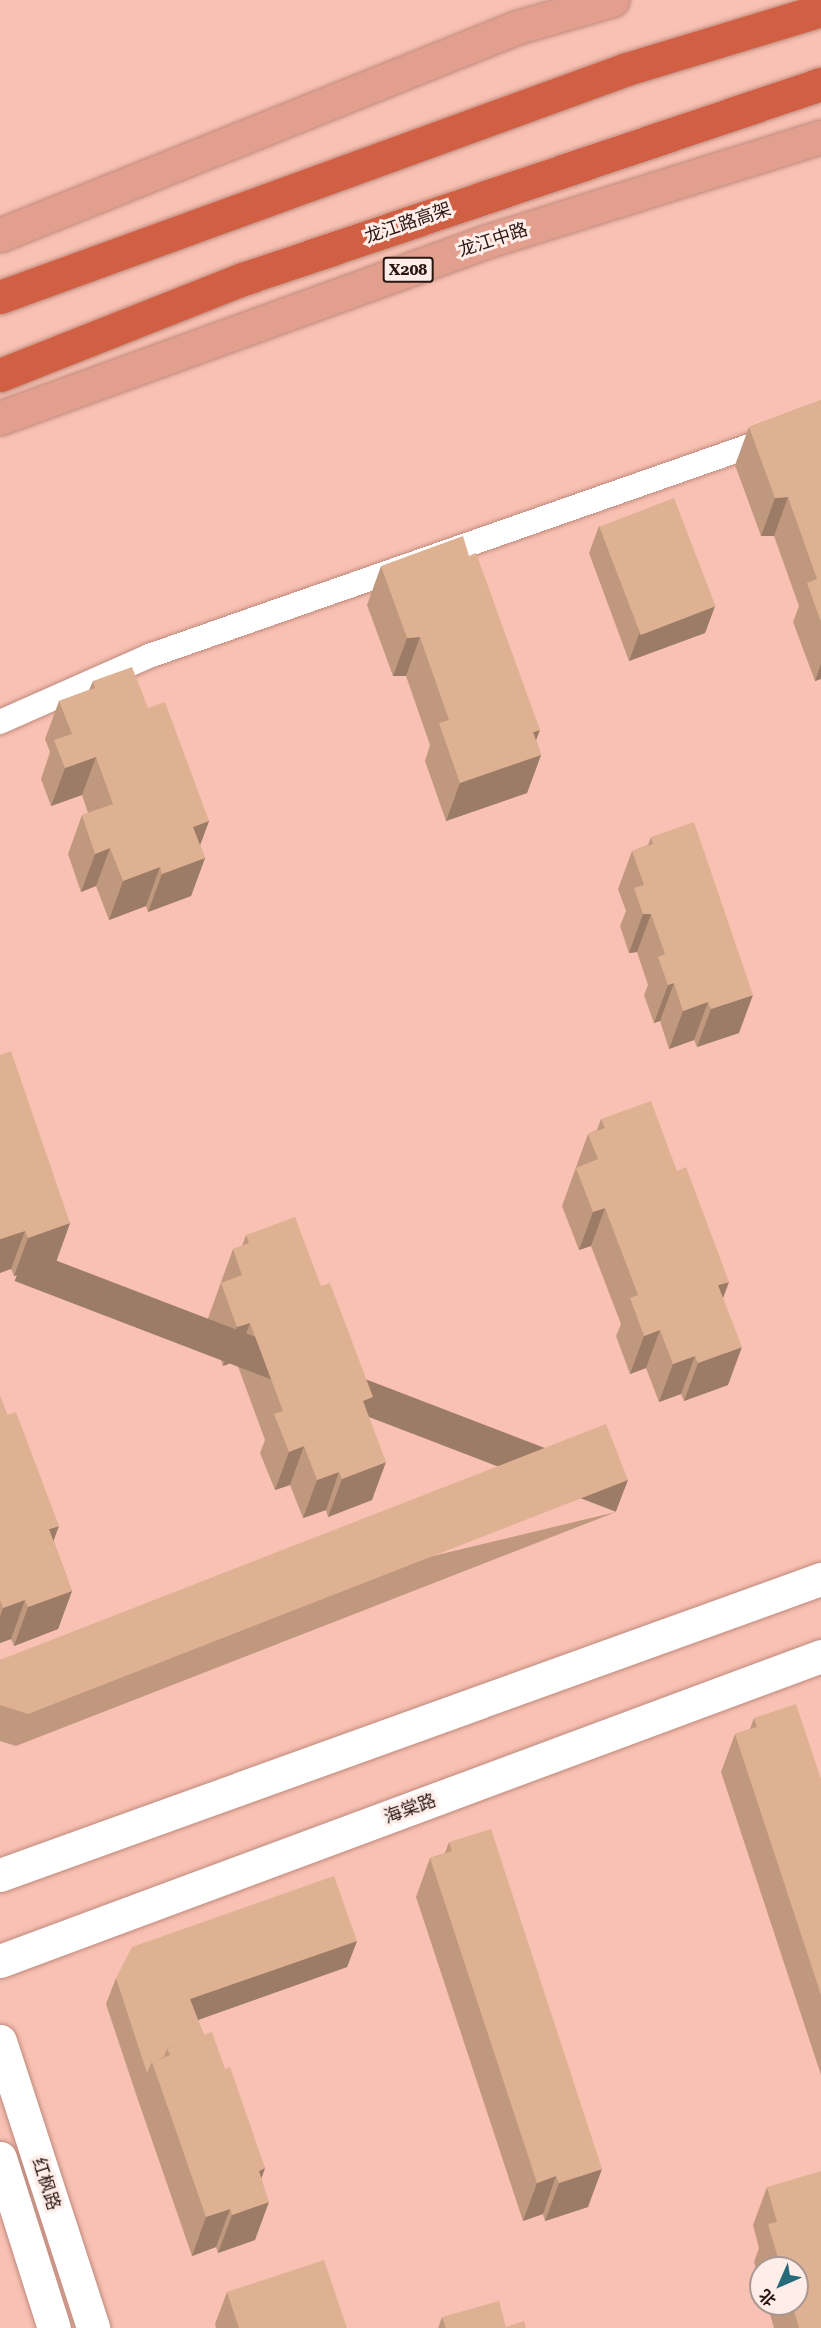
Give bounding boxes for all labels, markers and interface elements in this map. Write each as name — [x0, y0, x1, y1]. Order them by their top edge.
street label: 龙江路高架 — [362, 198, 454, 248]
street label: 龙江中路 — [455, 219, 531, 261]
road number: X208 — [382, 257, 434, 283]
street label: 海棠路 — [381, 1790, 439, 1828]
street label: 红枫路 — [27, 2155, 65, 2213]
north arrow — [749, 2256, 809, 2316]
text: 北 — [755, 2285, 780, 2310]

